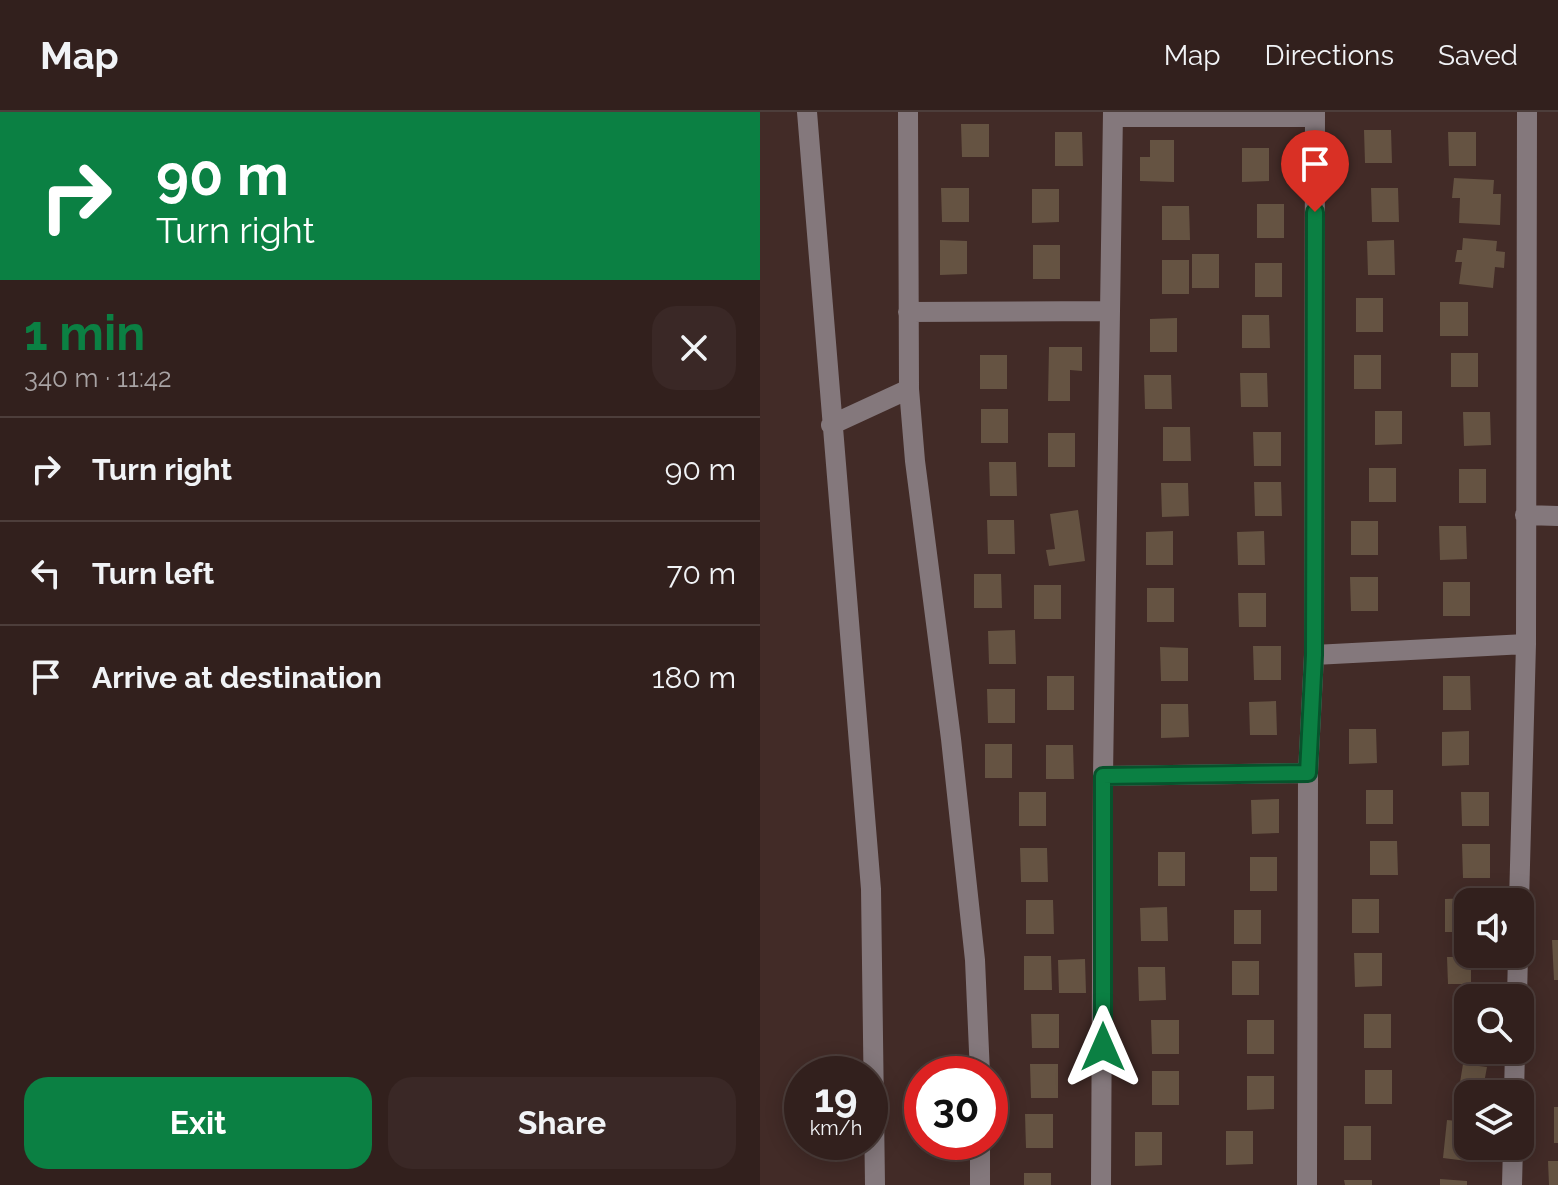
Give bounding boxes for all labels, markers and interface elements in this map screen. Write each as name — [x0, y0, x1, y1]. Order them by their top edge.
text: Map — [40, 33, 119, 78]
text: Map — [1164, 39, 1221, 72]
text: Directions — [1265, 39, 1394, 72]
text: Saved — [1438, 39, 1518, 72]
pin — [1281, 130, 1349, 212]
text: 90 m — [156, 142, 289, 208]
icon: arrive — [1293, 142, 1337, 186]
icon: right — [24, 144, 128, 248]
text: Turn right — [156, 209, 315, 251]
text: 1 min — [24, 305, 145, 361]
button: close — [652, 306, 736, 390]
text: 340 m · 11:42 — [24, 363, 172, 393]
icon: right — [24, 447, 68, 491]
text: Turn right — [92, 452, 232, 487]
text: 90 m — [665, 452, 736, 487]
icon: left — [24, 551, 68, 595]
text: Turn left — [92, 556, 214, 591]
text: 70 m — [666, 556, 736, 591]
icon: arrive — [24, 655, 68, 699]
text: Arrive at destination — [92, 660, 382, 695]
text: 180 m — [652, 660, 736, 695]
map controls — [1454, 888, 1534, 1160]
button: sound — [1454, 888, 1534, 968]
button: search — [1454, 984, 1534, 1064]
position arrow — [1061, 1005, 1145, 1089]
speed limit sign: 30 — [904, 1056, 1008, 1160]
text: 19 — [814, 1074, 858, 1121]
button: Exit — [24, 1077, 372, 1169]
button: Share — [388, 1077, 736, 1169]
button: layers — [1454, 1080, 1534, 1160]
text: km/h — [810, 1116, 862, 1140]

